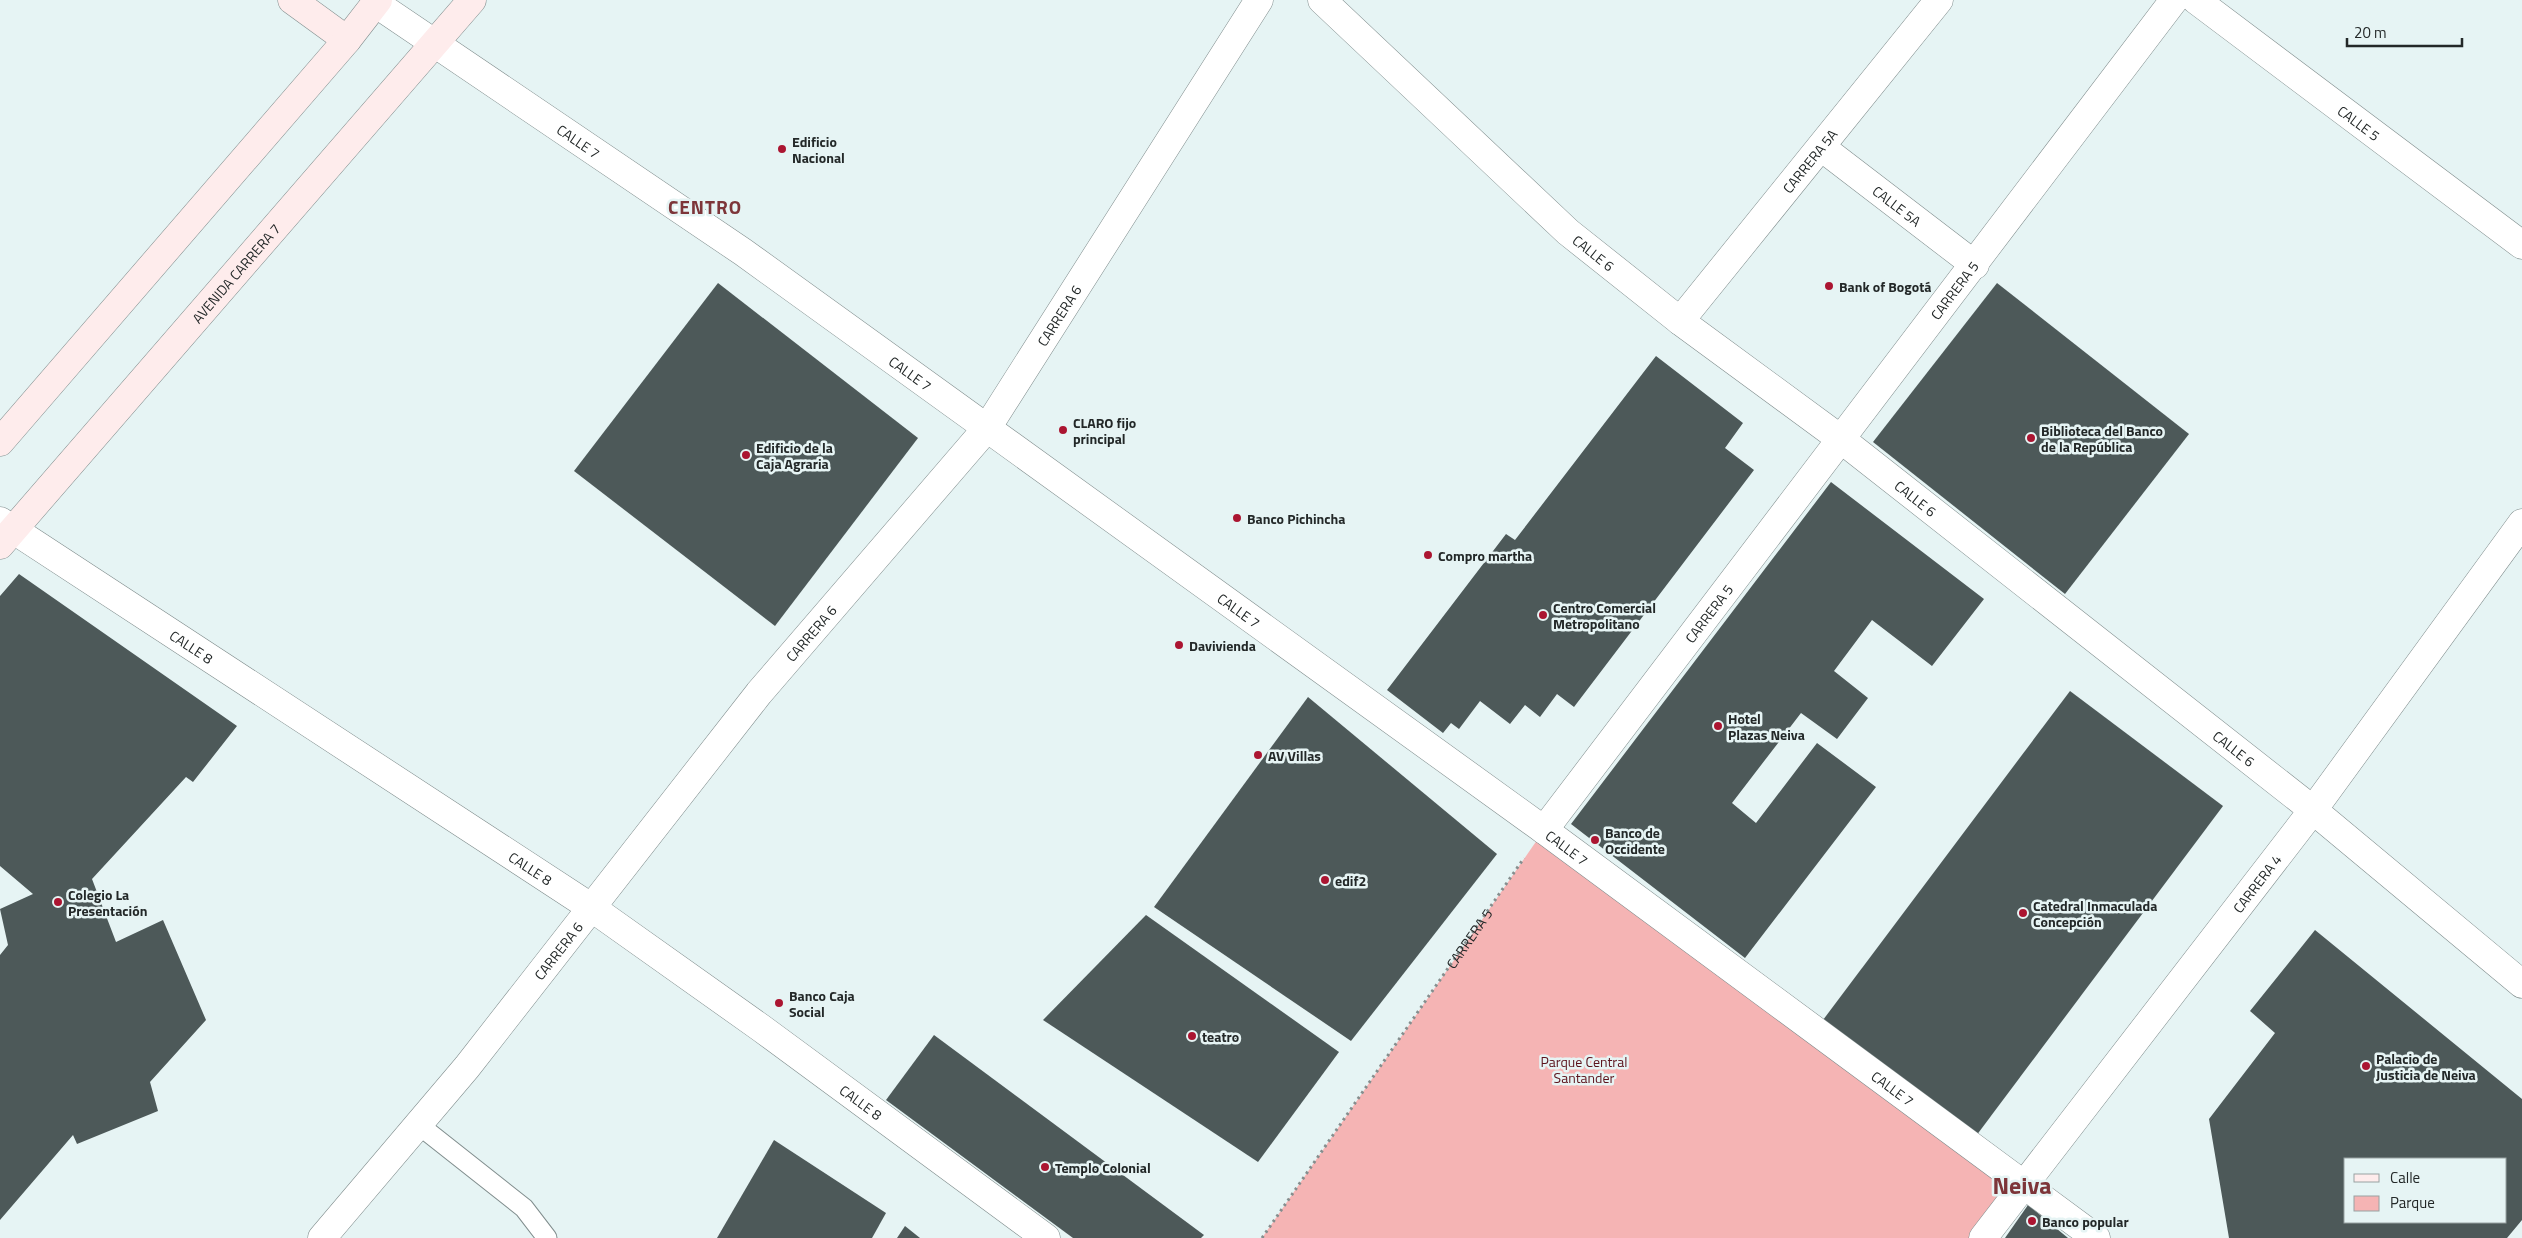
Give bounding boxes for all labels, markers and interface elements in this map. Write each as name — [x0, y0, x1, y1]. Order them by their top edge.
scale bar — [2347, 15, 2462, 47]
text: 20 m — [2354, 21, 2387, 44]
street label: CALLE 5 — [2334, 100, 2385, 145]
street label: CALLE 7 — [553, 119, 605, 163]
street label: CARRERA 5A — [1777, 124, 1842, 197]
place label: Edificio Nacional — [792, 131, 845, 168]
marker: Edificio Nacional — [776, 143, 788, 155]
street label: CALLE 5A — [1868, 180, 1927, 231]
district label: CENTRO — [668, 192, 742, 221]
street label: AVENIDA CARRERA 7 — [187, 218, 285, 327]
street label: CALLE 6 — [1568, 229, 1619, 276]
street label: CARRERA 5 — [1925, 256, 1983, 324]
place label: Bank of Bogotá — [1839, 276, 1931, 297]
street label: CARRERA 6 — [1031, 280, 1086, 350]
marker: Bank of Bogotá — [1823, 280, 1835, 292]
street label: CALLE 7 — [885, 350, 936, 396]
place label: CLARO fijo principal — [1073, 412, 1136, 449]
place label: Biblioteca del Banco de la República — [2041, 420, 2163, 457]
marker: CLARO fijo principal — [1057, 424, 1069, 436]
marker: Biblioteca del Banco de la República — [2025, 432, 2037, 444]
place label: Edificio de la Caja Agraria — [756, 437, 833, 474]
marker: Edificio de la Caja Agraria — [740, 449, 752, 461]
street label: CALLE 6 — [1890, 475, 1941, 521]
place label: Banco Pichincha — [1247, 508, 1345, 529]
marker: Banco Pichincha — [1231, 512, 1243, 524]
place label: Compro martha — [1438, 545, 1532, 566]
marker: Compro martha — [1422, 549, 1434, 561]
street label: CARRERA 5 — [1679, 579, 1738, 647]
street label: CALLE 7 — [1213, 587, 1265, 633]
place label: Centro Comercial Metropolitano — [1553, 597, 1656, 634]
street label: CARRERA 6 — [780, 600, 841, 666]
marker: Centro Comercial Metropolitano — [1537, 609, 1549, 621]
street label: CALLE 8 — [166, 624, 218, 668]
place label: Davivienda — [1189, 635, 1256, 656]
marker: Davivienda — [1173, 639, 1185, 651]
place label: Hotel Plazas Neiva — [1728, 708, 1805, 745]
marker: Hotel Plazas Neiva — [1712, 720, 1724, 732]
street label: CALLE 6 — [2209, 725, 2260, 771]
place label: AV Villas — [1268, 745, 1321, 766]
marker: AV Villas — [1252, 749, 1264, 761]
place label: Banco de Occidente — [1605, 822, 1665, 859]
street label: CALLE 7 — [1542, 824, 1593, 870]
marker: Banco de Occidente — [1589, 834, 1601, 846]
street label: CALLE 8 — [505, 846, 557, 890]
street label: CARRERA 4 — [2227, 849, 2286, 917]
place label: edif2 — [1335, 870, 1366, 891]
marker: edif2 — [1319, 874, 1331, 886]
place label: Colegio La Presentación — [68, 884, 147, 921]
place label: Catedral Inmaculada Concepción — [2033, 895, 2157, 932]
marker: Colegio La Presentación — [52, 896, 64, 908]
street label: CARRERA 5 — [1440, 904, 1497, 973]
marker: Catedral Inmaculada Concepción — [2017, 907, 2029, 919]
street label: CARRERA 6 — [529, 917, 588, 984]
place label: Banco Caja Social — [789, 985, 855, 1022]
marker: Banco Caja Social — [773, 997, 785, 1009]
place label: teatro — [1202, 1026, 1239, 1047]
marker: teatro — [1186, 1030, 1198, 1042]
place label: Palacio de Justicia de Neiva — [2376, 1048, 2476, 1085]
park label: Parque Central Santander — [1541, 1051, 1627, 1088]
marker: Palacio de Justicia de Neiva — [2360, 1060, 2372, 1072]
street label: CALLE 7 — [1867, 1065, 1919, 1111]
street label: CALLE 8 — [836, 1079, 887, 1125]
place label: Templo Colonial — [1055, 1157, 1151, 1178]
legend — [2344, 1158, 2507, 1223]
marker: Templo Colonial — [1039, 1161, 1051, 1173]
text: Calle — [2390, 1166, 2420, 1189]
district label: Neiva — [1993, 1167, 2052, 1203]
text: Parque — [2390, 1191, 2435, 1214]
place label: Banco popular — [2042, 1211, 2129, 1232]
marker: Banco popular — [2026, 1215, 2038, 1227]

